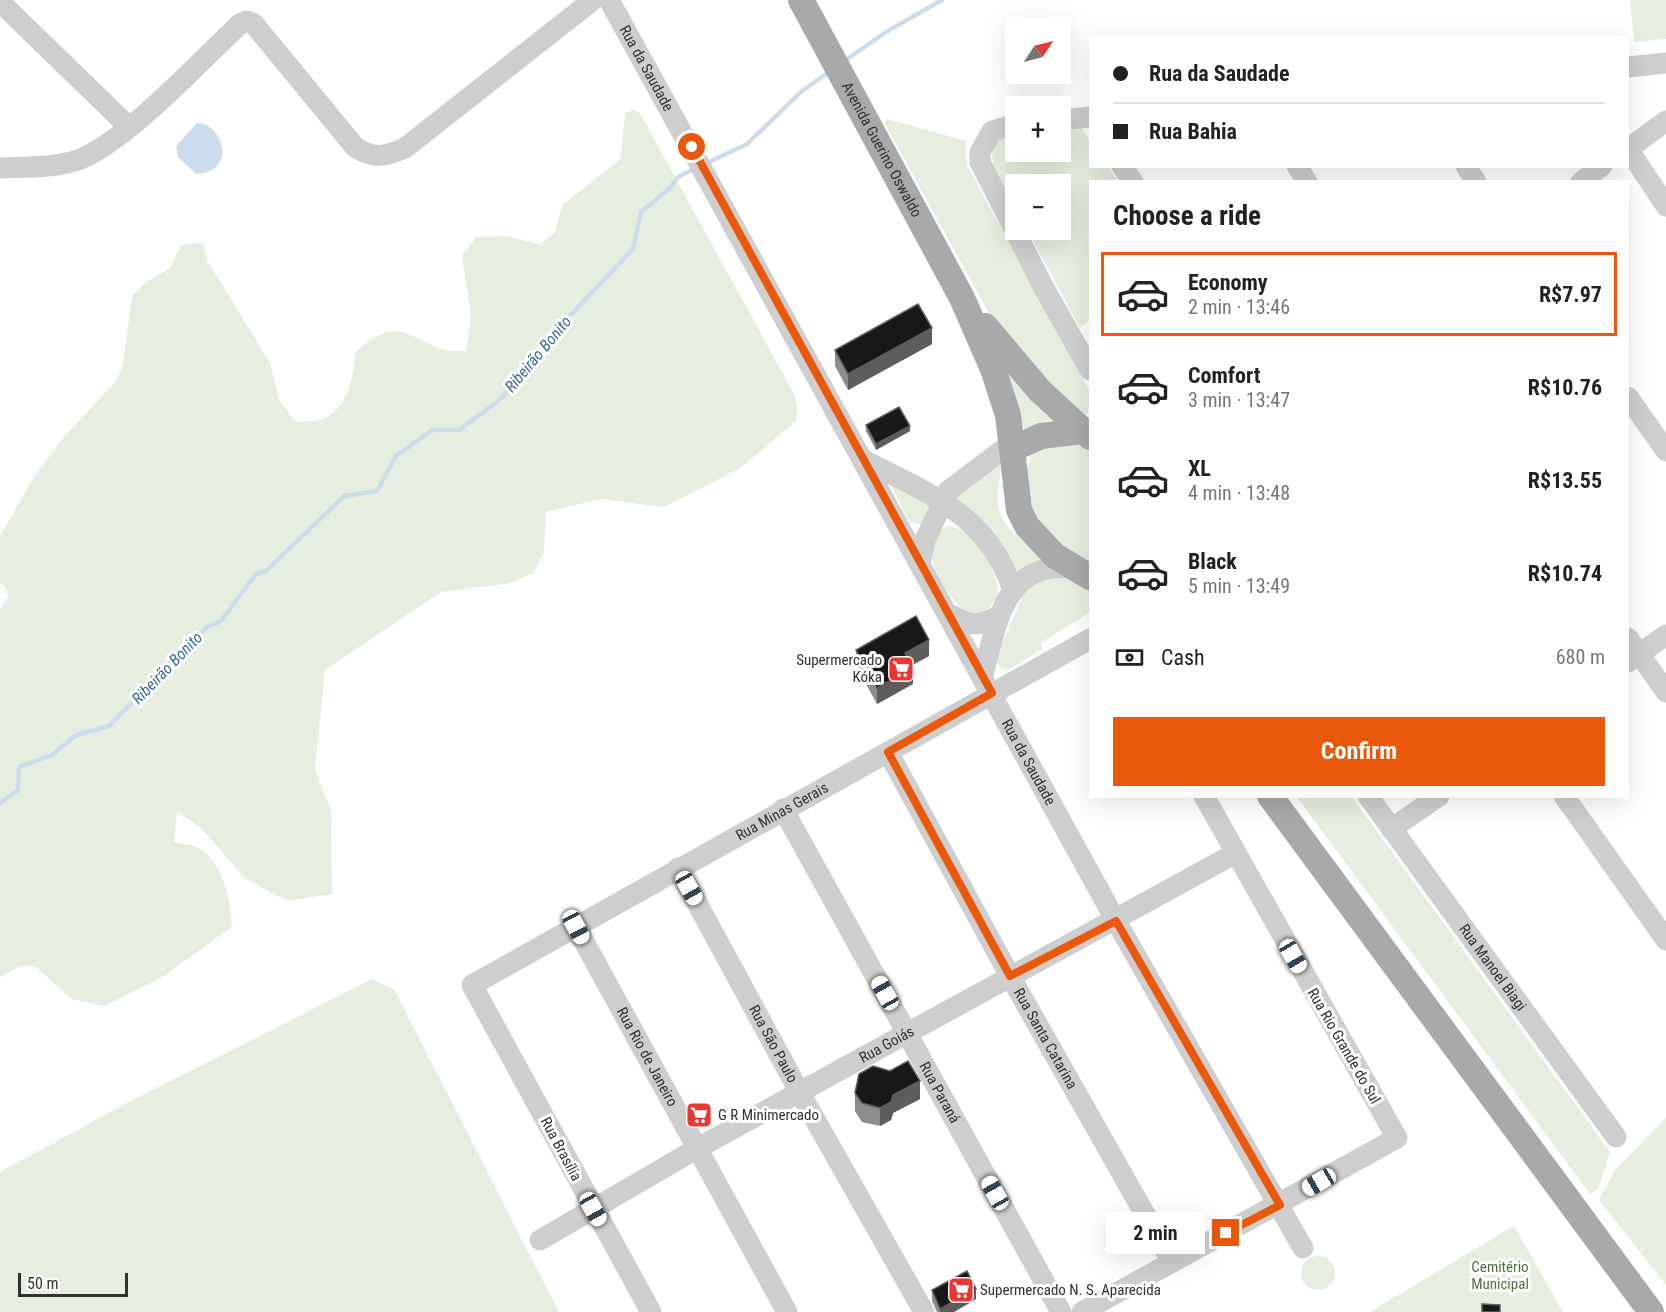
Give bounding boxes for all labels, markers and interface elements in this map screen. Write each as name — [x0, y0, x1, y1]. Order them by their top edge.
north arrow — [1005, 18, 1071, 84]
map controls — [1005, 18, 1071, 240]
street label: Rua da Saudade — [616, 22, 677, 114]
text: Rua da Saudade — [1149, 61, 1290, 86]
street label: Avenida Guerino Oswaldo — [838, 79, 926, 220]
button: + — [1005, 96, 1071, 162]
text: Rua Bahia — [1149, 119, 1237, 144]
route start — [678, 133, 705, 160]
button: − — [1005, 174, 1071, 240]
text: Choose a ride — [1113, 200, 1261, 232]
icon: car — [1116, 267, 1170, 321]
text: Economy — [1188, 270, 1268, 295]
text: R$7.97 — [1539, 282, 1602, 307]
text: 2 min · 13:46 — [1188, 295, 1290, 319]
water label: Ribeirão Bonito — [501, 312, 575, 396]
icon: car — [1116, 360, 1170, 414]
text: Comfort — [1188, 363, 1261, 388]
text: R$10.76 — [1528, 375, 1602, 400]
text: 3 min · 13:47 — [1188, 388, 1290, 412]
icon: car — [1116, 453, 1170, 507]
text: XL — [1188, 456, 1211, 481]
text: R$13.55 — [1528, 468, 1602, 493]
text: 4 min · 13:48 — [1188, 481, 1290, 505]
icon: car — [1116, 546, 1170, 600]
text: Black — [1188, 549, 1237, 574]
text: R$10.74 — [1528, 561, 1602, 586]
text: 5 min · 13:49 — [1188, 574, 1290, 598]
water label: Ribeirão Bonito — [128, 628, 206, 708]
icon: cash — [1113, 641, 1146, 674]
text: Cash — [1161, 645, 1205, 670]
text: 680 m — [1556, 645, 1605, 669]
place label: Supermercado Kóka — [796, 651, 882, 686]
supermarket icon: Supermercado Kóka — [886, 654, 916, 684]
street label: Rua da Saudade — [998, 716, 1059, 808]
button: Confirm — [1113, 717, 1605, 786]
street label: Rua Minas Gerais — [733, 778, 831, 845]
car — [672, 868, 706, 908]
car — [560, 907, 592, 947]
street label: Rua Manoel Biagi — [1455, 921, 1530, 1014]
car — [1276, 936, 1310, 976]
car — [868, 973, 902, 1013]
street label: Rua Santa Catarina — [1010, 985, 1081, 1092]
street label: Rua Rio Grande do Sul — [1304, 985, 1384, 1107]
street label: Rua São Paulo — [745, 1002, 802, 1086]
street label: Rua Rio de Janeiro — [613, 1004, 682, 1110]
street label: Rua Goiás — [856, 1022, 917, 1067]
street label: Rua Paraná — [916, 1059, 964, 1126]
supermarket icon: G R Minimercado — [684, 1100, 714, 1130]
place label: G R Minimercado — [718, 1106, 819, 1124]
street label: Rua Brasília — [537, 1114, 585, 1184]
car — [1299, 1165, 1339, 1199]
car — [978, 1173, 1012, 1213]
car — [576, 1189, 610, 1229]
callout: 2 min — [1106, 1212, 1205, 1254]
route end — [1212, 1219, 1239, 1246]
text: 2 min — [1133, 1221, 1178, 1245]
park label: Cemitério Municipal — [1471, 1258, 1529, 1293]
scale bar — [18, 1270, 128, 1298]
text: 50 m — [27, 1274, 59, 1293]
supermarket icon: Supermercado N. S. Aparecida — [946, 1275, 976, 1305]
place label: Supermercado N. S. Aparecida — [980, 1281, 1161, 1299]

